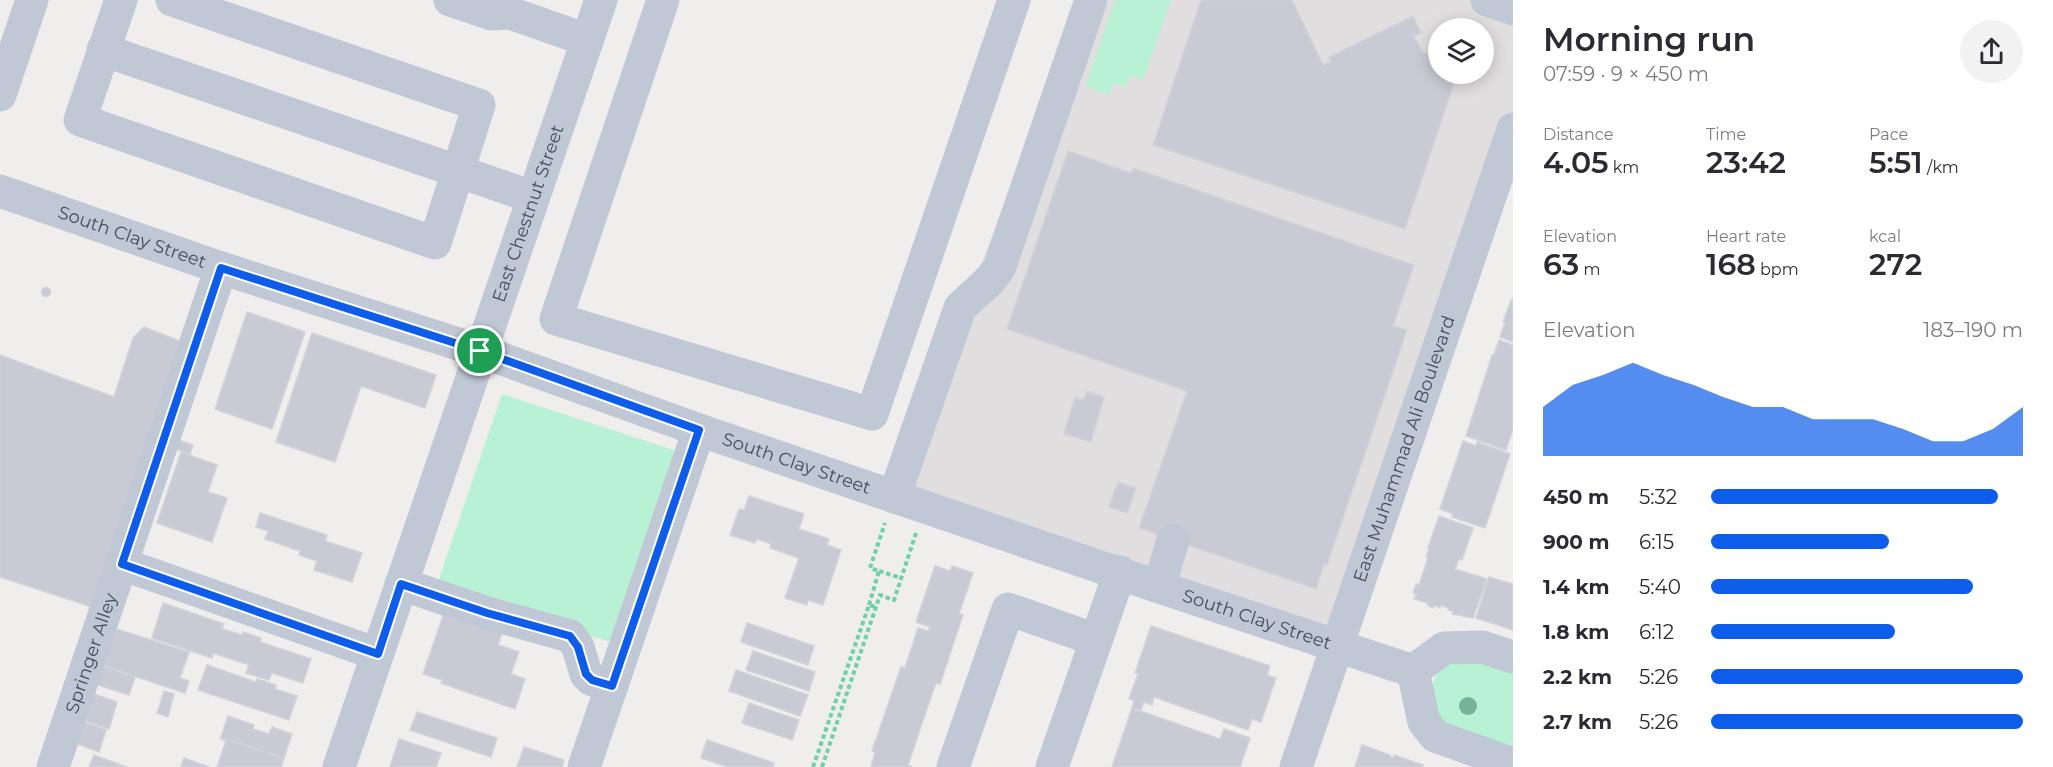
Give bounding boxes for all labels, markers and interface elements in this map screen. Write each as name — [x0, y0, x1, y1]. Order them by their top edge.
map controls — [1428, 18, 1494, 84]
button: layers — [1428, 18, 1494, 84]
text: Morning run — [1543, 19, 1755, 59]
button: share — [1960, 20, 2023, 83]
text: 07:59 · 9 × 450 m — [1543, 62, 1709, 86]
street label: East Chestnut Street — [488, 122, 569, 305]
text: Distance — [1543, 125, 1613, 144]
text: Time — [1706, 125, 1746, 144]
text: Pace — [1869, 125, 1908, 144]
text: 4.05 — [1543, 144, 1609, 181]
text: 23:42 — [1706, 144, 1786, 181]
text: 5:51 — [1869, 144, 1923, 181]
text: km — [1609, 158, 1639, 177]
text: /km — [1923, 158, 1959, 177]
street label: South Clay Street — [55, 201, 209, 273]
text: Elevation — [1543, 227, 1617, 246]
text: Heart rate — [1706, 227, 1786, 246]
text: kcal — [1869, 227, 1901, 246]
text: 63 — [1543, 246, 1579, 283]
text: 168 — [1706, 246, 1756, 283]
text: 272 — [1869, 246, 1922, 283]
text: m — [1579, 260, 1600, 279]
text: bpm — [1756, 260, 1799, 279]
street label: East Muhammad Ali Boulevard — [1349, 313, 1460, 585]
text: Elevation — [1543, 318, 1635, 342]
text: 183–190 m — [1923, 318, 2023, 342]
pin — [454, 325, 505, 376]
icon: arrive — [463, 334, 496, 367]
street label: South Clay Street — [720, 428, 874, 499]
text: 450 m — [1543, 485, 1609, 509]
text: 5:32 — [1639, 485, 1677, 509]
text: 900 m — [1543, 530, 1610, 554]
text: 6:15 — [1639, 530, 1674, 554]
text: 1.4 km — [1543, 575, 1610, 599]
text: 5:40 — [1639, 575, 1681, 599]
street label: South Clay Street — [1180, 585, 1334, 654]
street label: Springer Alley — [61, 590, 122, 716]
text: 1.8 km — [1543, 620, 1609, 644]
text: 6:12 — [1639, 620, 1674, 644]
text: 2.2 km — [1543, 665, 1612, 689]
text: 5:26 — [1639, 665, 1678, 689]
text: 2.7 km — [1543, 710, 1612, 734]
text: 5:26 — [1639, 710, 1678, 734]

